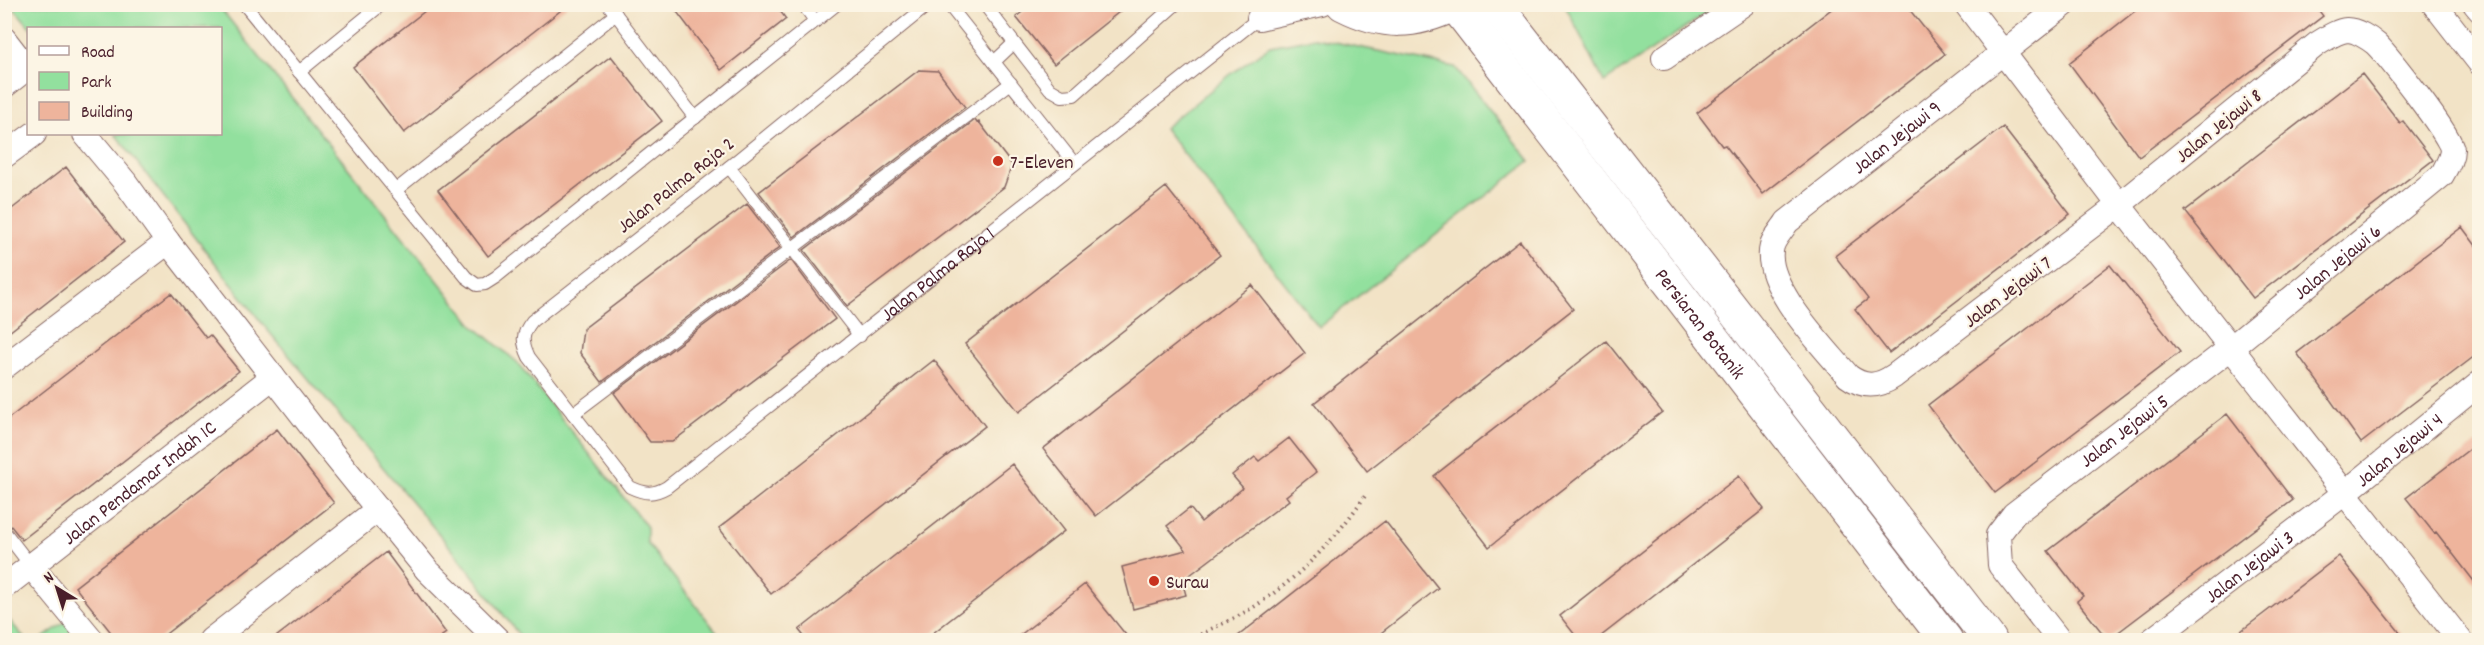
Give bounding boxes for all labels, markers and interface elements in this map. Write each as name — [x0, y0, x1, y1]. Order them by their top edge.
legend — [27, 27, 222, 135]
text: Road — [81, 41, 115, 66]
text: Park — [81, 71, 112, 96]
street label: Jalan Jejawi 8 — [2170, 84, 2269, 171]
street label: Jalan Jejawi 9 — [1848, 95, 1948, 182]
text: Building — [81, 101, 133, 126]
street label: Jalan Palma Raja 2 — [612, 131, 742, 241]
place label: 7-Eleven — [1010, 150, 1074, 178]
marker: 7-Eleven — [991, 154, 1005, 168]
street label: Jalan Jejawi 6 — [2289, 219, 2389, 308]
street label: Jalan Palma Raja 1 — [876, 222, 1002, 330]
street label: Jalan Jejawi 7 — [1959, 251, 2059, 336]
street label: Persiaran Botanik — [1647, 263, 1751, 386]
street label: Jalan Jejawi 5 — [2075, 389, 2176, 476]
street label: Jalan Jejawi 4 — [2351, 407, 2450, 495]
street label: Jalan Pendamar Indah 1C — [58, 415, 223, 553]
street label: Jalan Jejawi 3 — [2200, 525, 2301, 611]
north arrow — [27, 558, 87, 618]
text: N — [39, 567, 60, 590]
place label: Surau — [1166, 570, 1209, 598]
marker: Surau — [1147, 574, 1161, 588]

